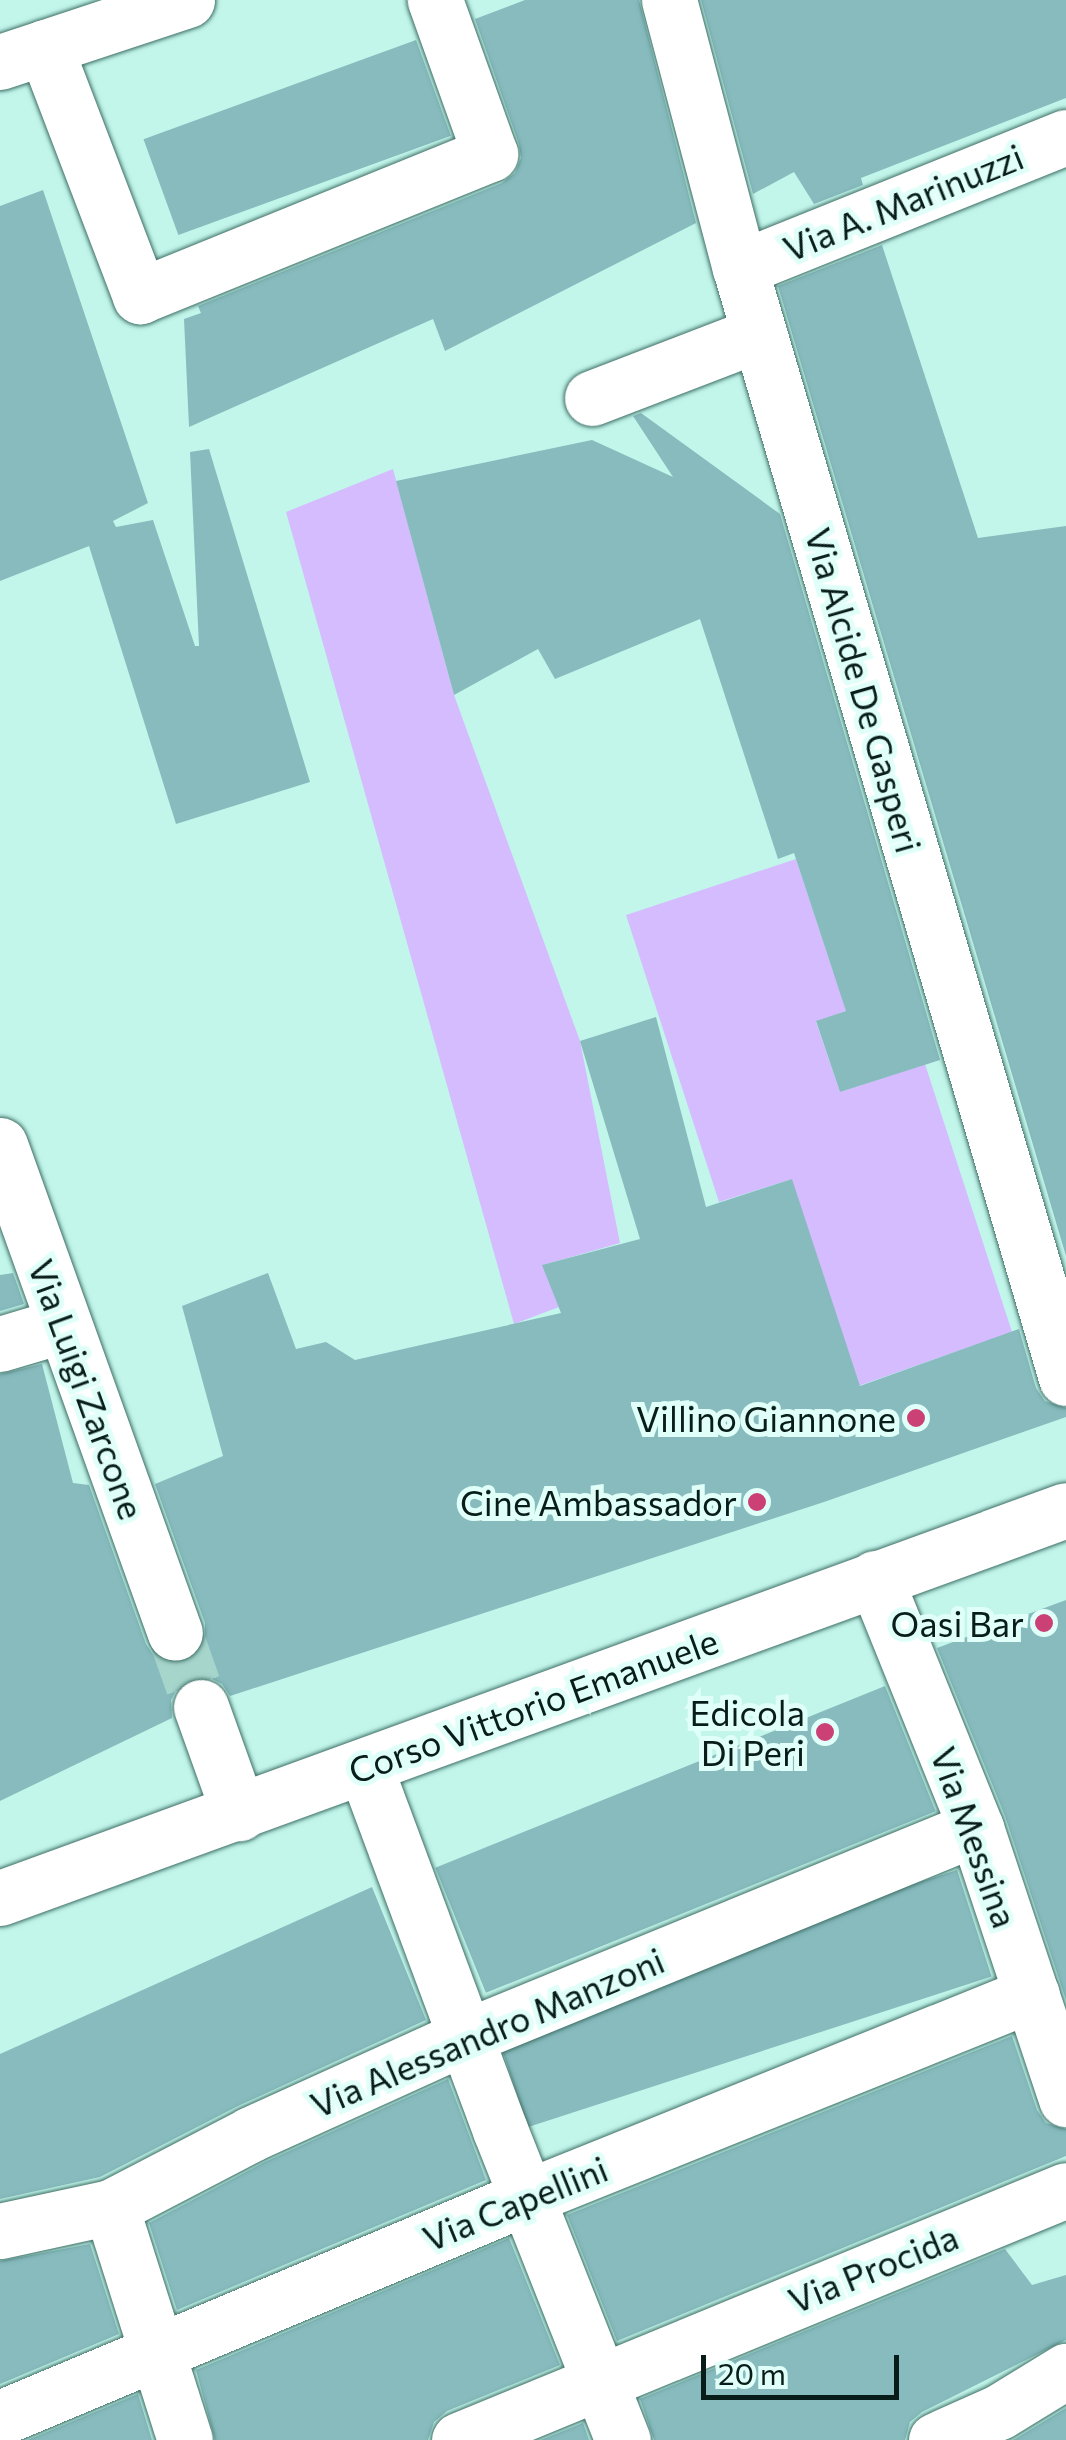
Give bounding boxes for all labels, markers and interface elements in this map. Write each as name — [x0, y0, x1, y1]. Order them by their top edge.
street label: Via A. Marinuzzi — [777, 135, 1029, 269]
street label: Via Alcide De Gasperi — [798, 523, 930, 857]
street label: Via Luigi Zarcone — [21, 1253, 153, 1525]
place label: Villino Giannone — [636, 1397, 896, 1439]
marker: Villino Giannone — [905, 1407, 927, 1429]
place label: Cine Ambassador — [460, 1481, 737, 1523]
marker: Cine Ambassador — [746, 1491, 768, 1513]
place label: Oasi Bar — [891, 1602, 1024, 1644]
marker: Oasi Bar — [1033, 1612, 1055, 1634]
street label: Corso Vittorio Emanuele — [343, 1619, 723, 1791]
place label: Edicola Di Peri — [690, 1691, 805, 1773]
marker: Edicola Di Peri — [814, 1721, 836, 1743]
street label: Via Messina — [923, 1741, 1027, 1933]
street label: Via Alessandro Manzoni — [304, 1938, 670, 2126]
street label: Via Capellini — [417, 2147, 613, 2259]
street label: Via Procida — [782, 2215, 964, 2321]
scale bar — [706, 2335, 904, 2397]
text: 20 m — [718, 2354, 786, 2391]

